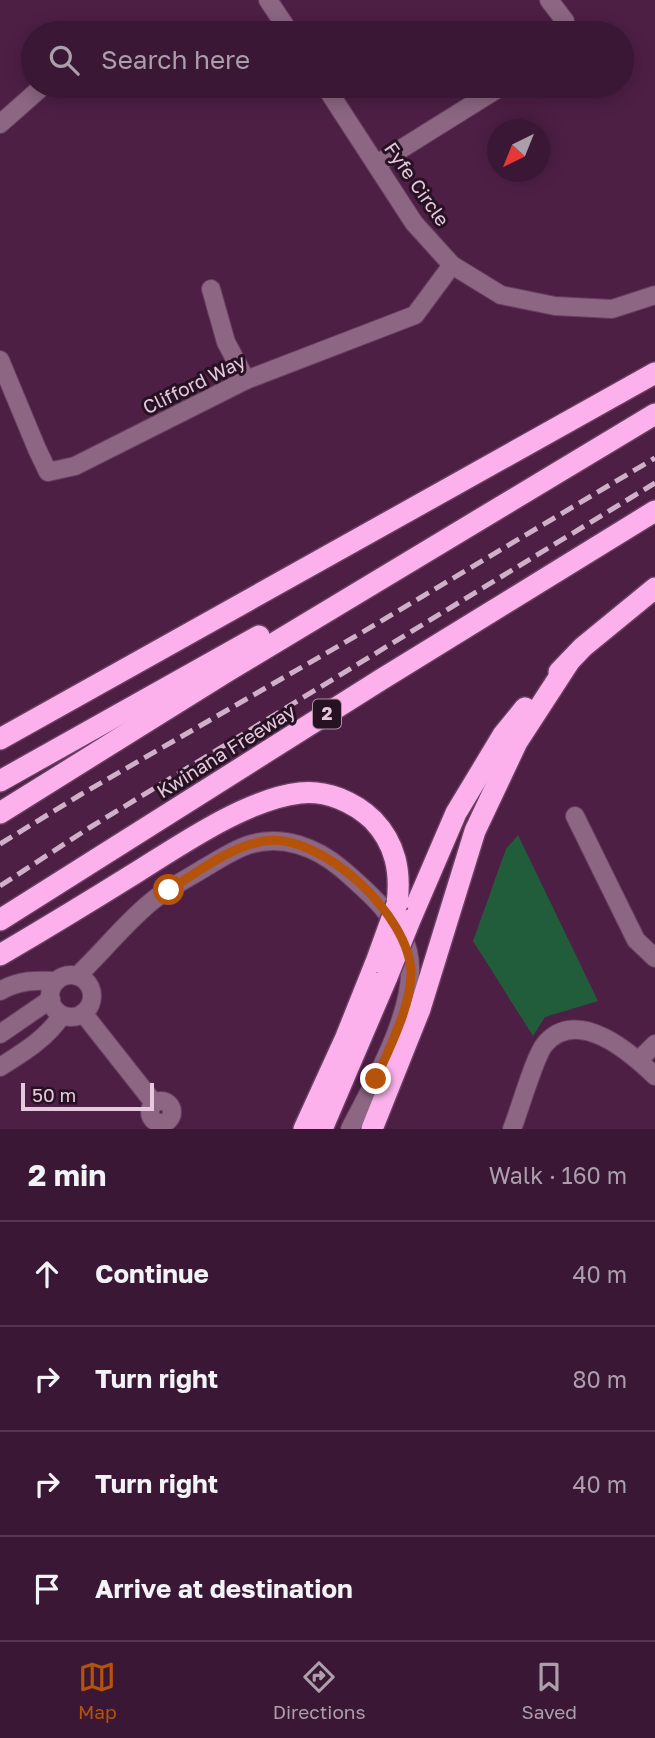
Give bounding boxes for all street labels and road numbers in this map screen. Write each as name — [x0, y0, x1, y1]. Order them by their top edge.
street label: Fyfe Circle — [380, 137, 455, 230]
street label: Clifford Way — [139, 349, 249, 418]
street label: Kwinana Freeway — [152, 699, 300, 802]
road number: 2 — [313, 700, 341, 728]

